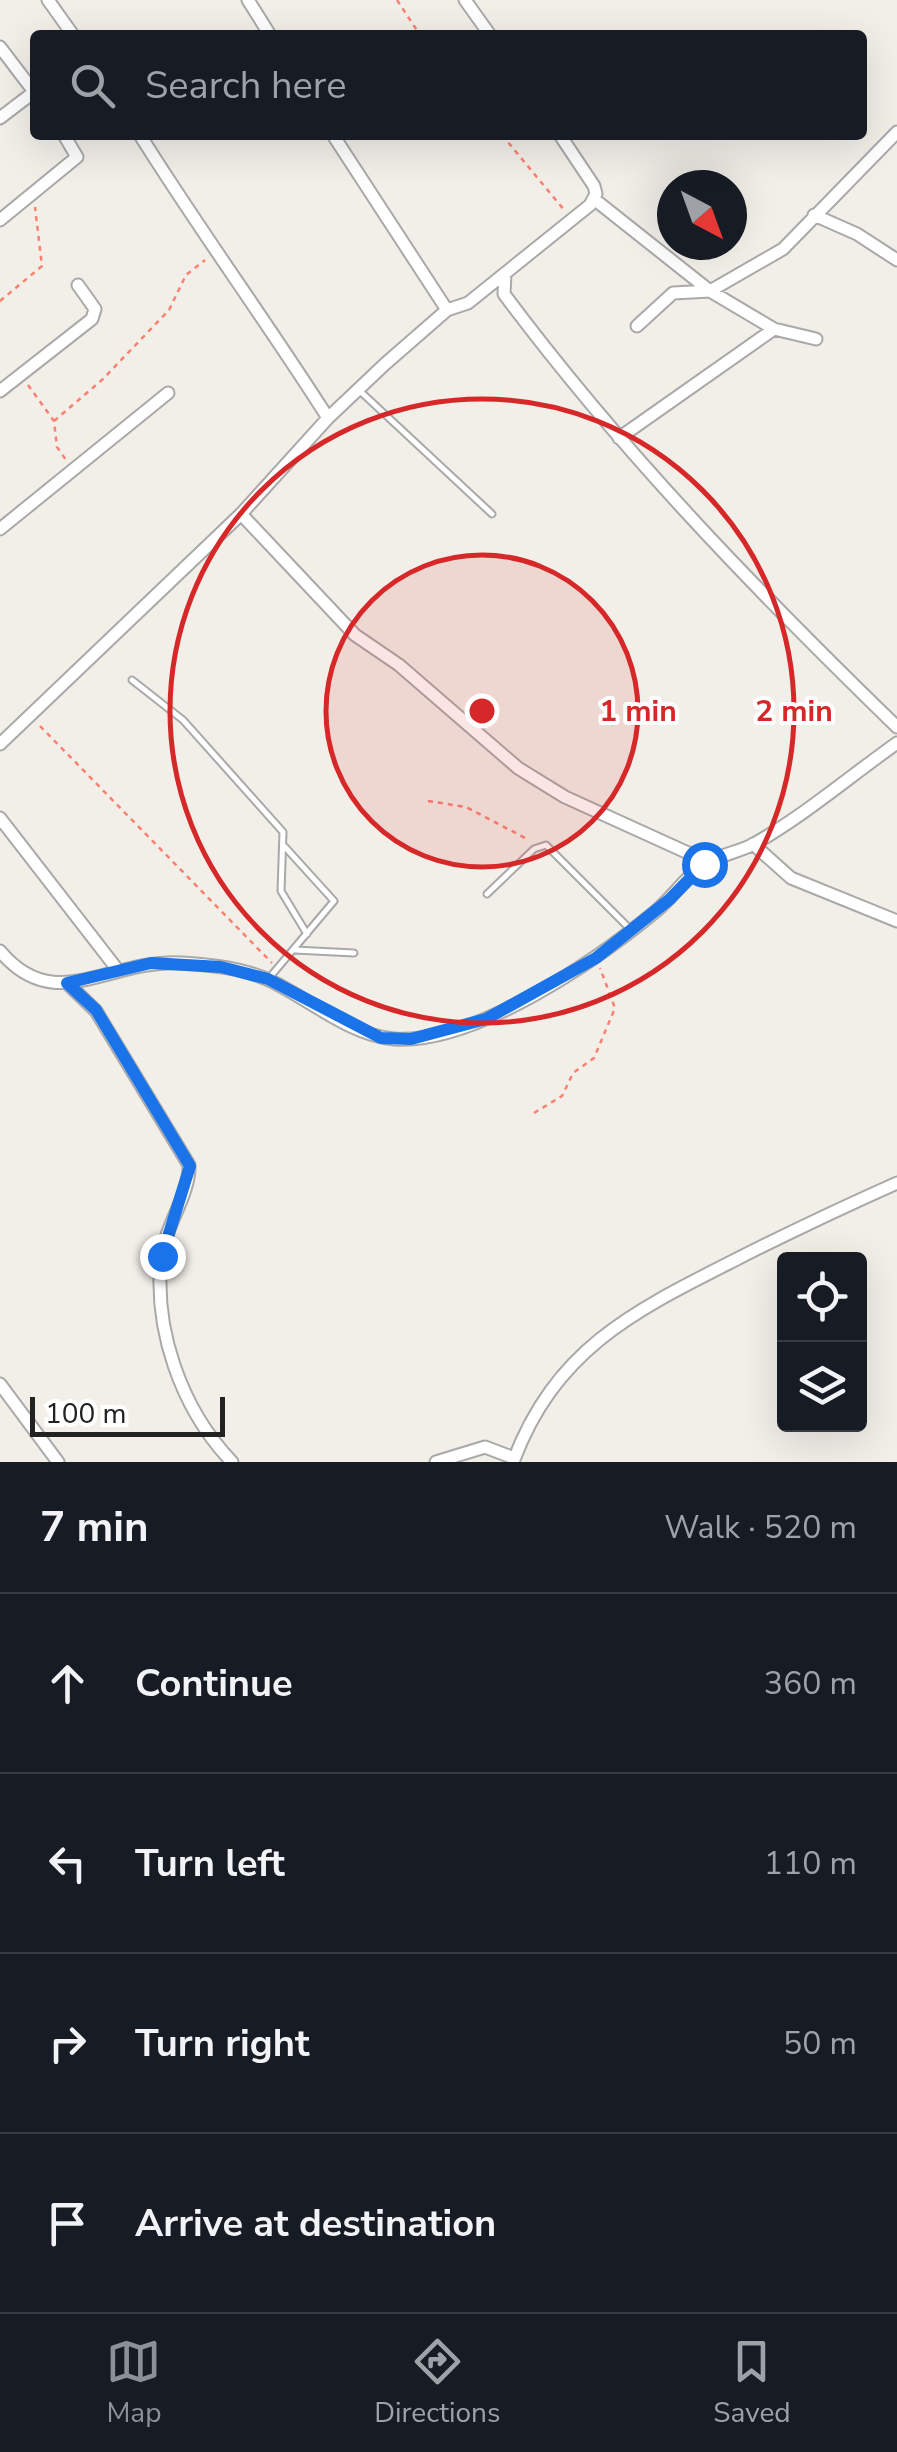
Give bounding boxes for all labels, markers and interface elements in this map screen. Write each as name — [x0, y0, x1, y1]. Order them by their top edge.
search box — [30, 30, 867, 140]
icon: search — [65, 58, 120, 113]
text: Search here — [145, 60, 346, 111]
north arrow — [657, 170, 747, 260]
text: 1 min — [599, 691, 677, 732]
text: 2 min — [755, 691, 833, 732]
centre of rings — [464, 693, 500, 729]
route start — [682, 842, 728, 888]
route end — [140, 1234, 186, 1280]
map controls — [777, 1252, 867, 1432]
button: locate — [777, 1252, 867, 1342]
button: layers — [777, 1342, 867, 1432]
scale bar — [30, 1392, 225, 1436]
text: 100 m — [45, 1395, 127, 1433]
text: 7 min — [40, 1499, 149, 1556]
text: Walk · 520 m — [664, 1506, 857, 1549]
icon: ahead — [40, 1656, 95, 1711]
text: Continue — [135, 1658, 293, 1709]
text: 360 m — [764, 1662, 857, 1705]
icon: left — [40, 1836, 95, 1891]
text: Turn left — [135, 1838, 285, 1889]
text: 110 m — [764, 1842, 857, 1885]
icon: right — [40, 2016, 95, 2071]
text: Turn right — [135, 2018, 310, 2069]
text: 50 m — [783, 2022, 857, 2065]
icon: arrive — [40, 2196, 95, 2251]
text: Arrive at destination — [135, 2198, 496, 2249]
tab: Map — [106, 2334, 161, 2432]
tab: Directions — [374, 2334, 500, 2432]
tab: Saved — [713, 2334, 791, 2432]

